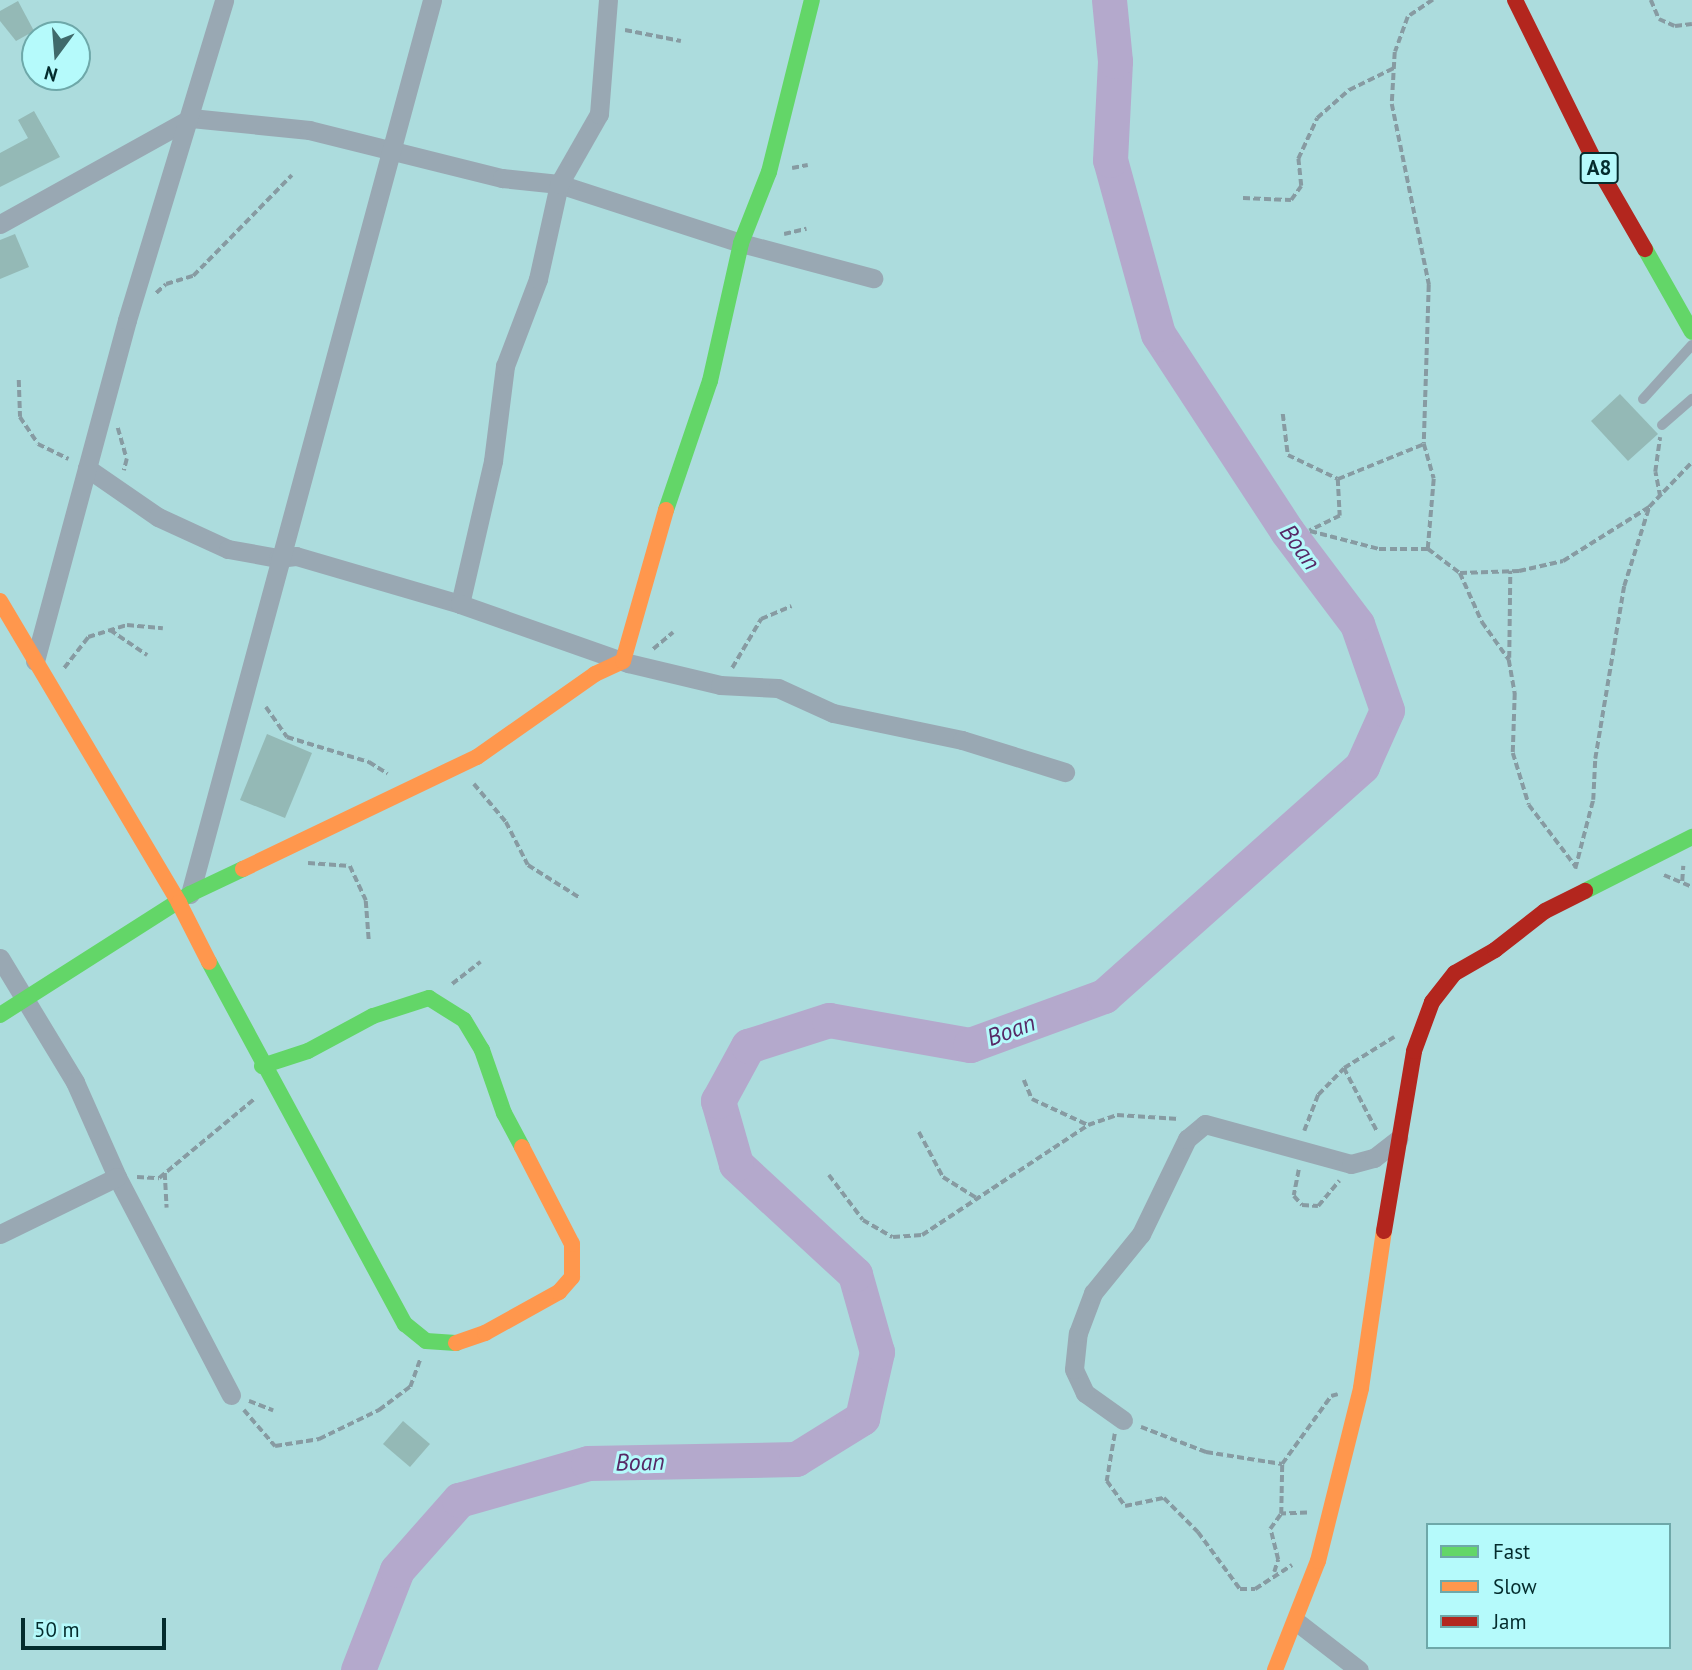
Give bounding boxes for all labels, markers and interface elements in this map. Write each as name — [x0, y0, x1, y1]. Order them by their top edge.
north arrow — [21, 21, 91, 91]
text: N — [41, 61, 60, 88]
road number: A8 — [1578, 150, 1620, 186]
water label: Boan — [1274, 519, 1326, 575]
water label: Boan — [983, 1008, 1039, 1052]
water label: Boan — [615, 1447, 665, 1477]
legend — [1426, 1523, 1671, 1649]
text: Fast — [1493, 1538, 1530, 1565]
text: Slow — [1493, 1573, 1537, 1600]
scale bar — [24, 1604, 170, 1648]
text: Jam — [1493, 1608, 1527, 1635]
text: 50 m — [34, 1616, 80, 1643]

